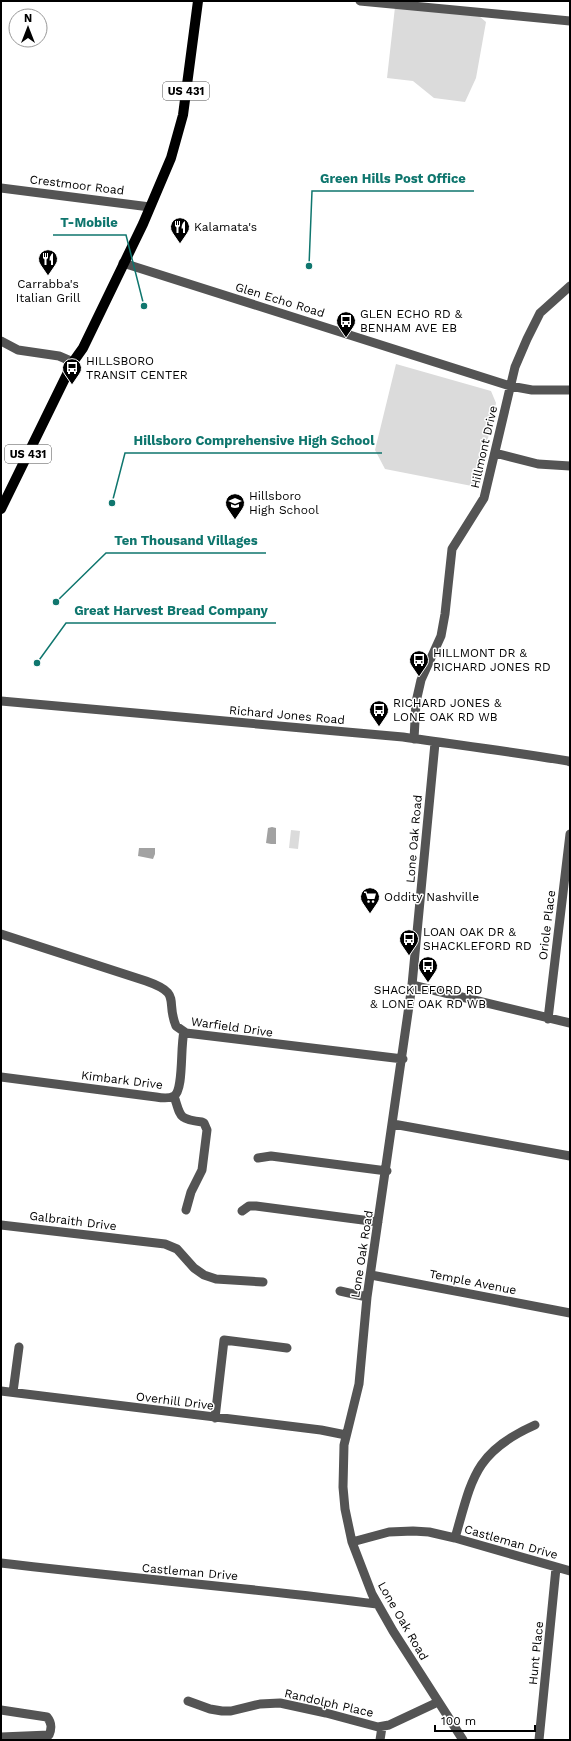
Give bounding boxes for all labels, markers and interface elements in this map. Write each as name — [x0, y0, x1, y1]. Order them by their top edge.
north arrow — [8, 8, 48, 48]
text: N — [24, 12, 32, 25]
road number: US 431 — [163, 82, 209, 100]
callout: Green Hills Post Office — [312, 166, 474, 191]
text: Green Hills Post Office — [320, 171, 466, 186]
street label: Crestmoor Road — [29, 172, 125, 198]
callout: T-Mobile — [53, 210, 126, 235]
text: T-Mobile — [60, 215, 118, 230]
restaurant icon: Kalamata's — [169, 216, 191, 244]
place label: Kalamata's — [194, 220, 257, 234]
restaurant icon: Carrabba's Italian Grill — [37, 248, 59, 276]
place label: Carrabba's Italian Grill — [16, 277, 81, 305]
street label: Glen Echo Road — [234, 280, 326, 320]
place label: GLEN ECHO RD & BENHAM AVE EB — [360, 307, 463, 335]
bus stop icon: GLEN ECHO RD & BENHAM AVE EB — [335, 310, 357, 338]
place label: HILLSBORO TRANSIT CENTER — [86, 354, 188, 382]
bus stop icon: HILLSBORO TRANSIT CENTER — [61, 357, 83, 385]
street label: Hillmont Drive — [468, 404, 500, 490]
callout: Hillsboro Comprehensive High School — [125, 428, 382, 453]
text: Hillsboro Comprehensive High School — [134, 433, 375, 448]
road number: US 431 — [5, 445, 51, 463]
place label: Hillsboro High School — [249, 489, 319, 517]
school or university icon: Hillsboro High School — [224, 492, 246, 520]
callout: Ten Thousand Villages — [106, 528, 266, 553]
text: Ten Thousand Villages — [114, 533, 258, 548]
callout: Great Harvest Bread Company — [66, 598, 276, 623]
text: Great Harvest Bread Company — [74, 603, 269, 618]
place label: HILLMONT DR & RICHARD JONES RD — [433, 646, 551, 674]
bus stop icon: HILLMONT DR & RICHARD JONES RD — [408, 649, 430, 677]
place label: RICHARD JONES & LONE OAK RD WB — [393, 696, 502, 724]
bus stop icon: RICHARD JONES & LONE OAK RD WB — [368, 699, 390, 727]
street label: Richard Jones Road — [229, 703, 345, 727]
street label: Lone Oak Road — [403, 794, 425, 884]
supermarket icon: Oddity Nashville — [359, 886, 381, 914]
street label: Oriole Place — [536, 889, 558, 961]
place label: Oddity Nashville — [384, 890, 479, 904]
place label: LOAN OAK DR & SHACKLEFORD RD — [423, 925, 532, 953]
bus stop icon: LOAN OAK DR & SHACKLEFORD RD — [398, 928, 420, 956]
bus stop icon: SHACKLEFORD RD & LONE OAK RD WB — [417, 955, 439, 983]
place label: SHACKLEFORD RD & LONE OAK RD WB — [370, 983, 486, 1011]
street label: Warfield Drive — [190, 1014, 274, 1040]
street label: Kimbark Drive — [80, 1068, 164, 1092]
street label: Galbraith Drive — [29, 1209, 117, 1233]
street label: Lone Oak Road — [348, 1209, 376, 1299]
street label: Temple Avenue — [428, 1267, 518, 1297]
street label: Overhill Drive — [135, 1389, 215, 1413]
street label: Castleman Drive — [463, 1522, 559, 1562]
street label: Castleman Drive — [141, 1561, 239, 1583]
street label: Lone Oak Road — [375, 1579, 431, 1663]
street label: Hunt Place — [526, 1620, 546, 1686]
street label: Randolph Place — [283, 1686, 375, 1720]
scale bar — [435, 1707, 535, 1733]
text: 100 m — [441, 1714, 476, 1728]

